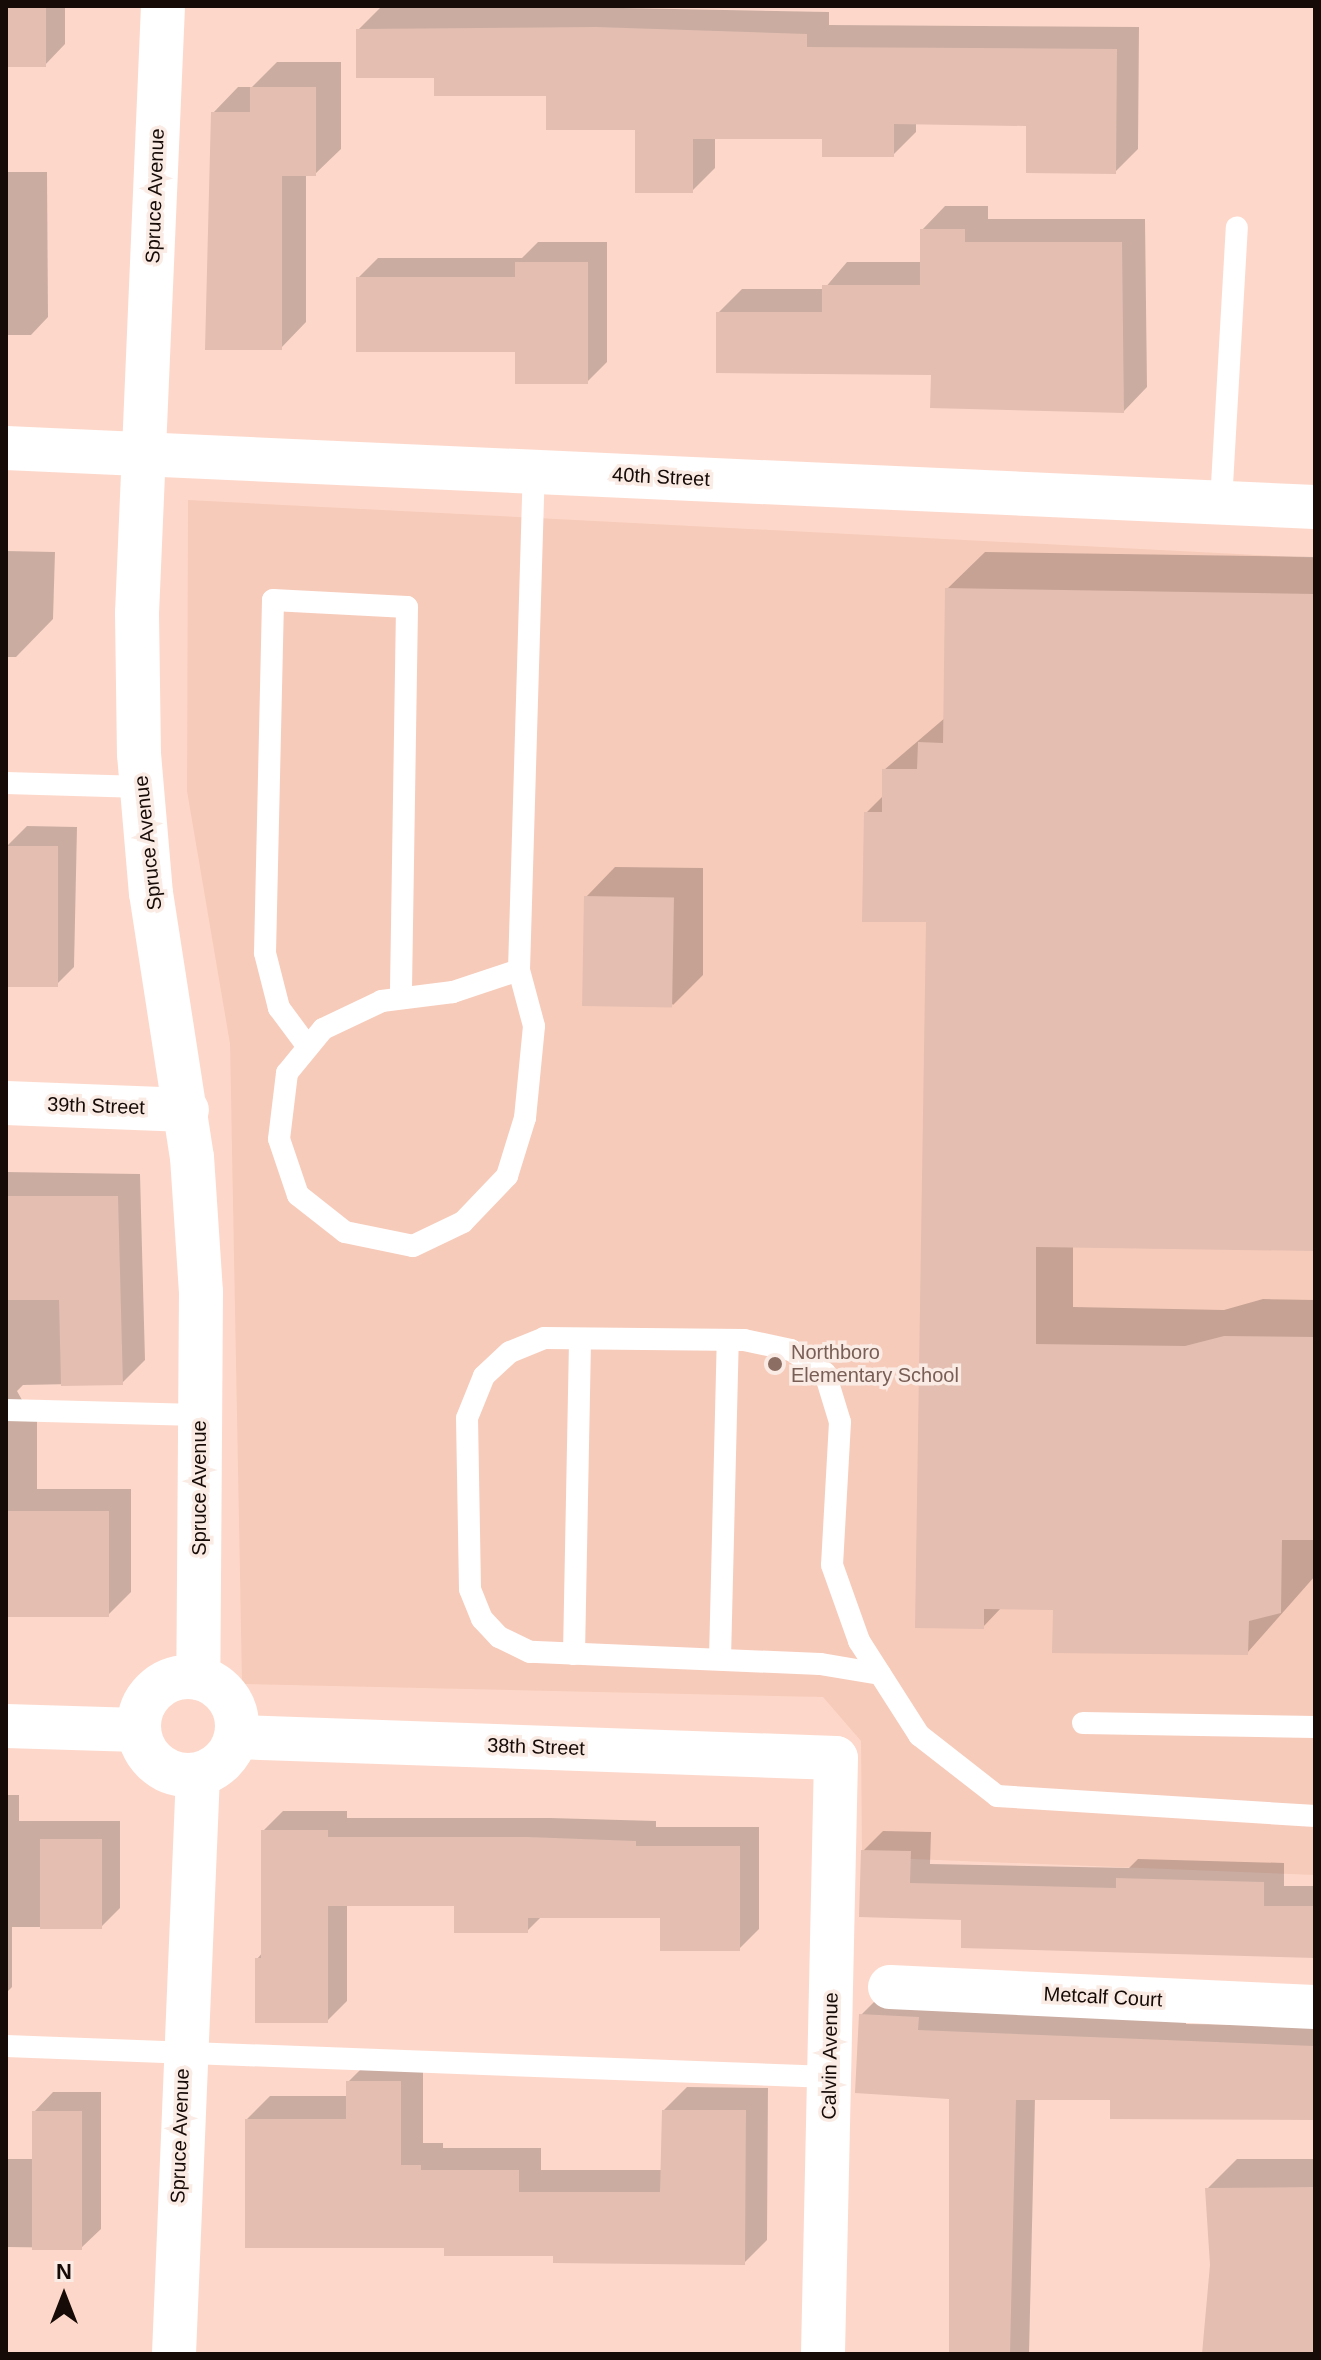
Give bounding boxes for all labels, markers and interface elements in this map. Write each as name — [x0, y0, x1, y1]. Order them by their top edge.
street label: Spruce Avenue — [141, 127, 169, 265]
street label: 40th Street — [612, 462, 710, 492]
street label: Spruce Avenue — [129, 774, 167, 912]
street label: 39th Street — [47, 1092, 145, 1120]
place label: Northboro Elementary School — [791, 1340, 959, 1387]
marker: Northboro Elementary School — [766, 1355, 784, 1373]
street label: Spruce Avenue — [187, 1420, 211, 1556]
street label: 38th Street — [487, 1733, 585, 1761]
street label: Metcalf Court — [1043, 1982, 1163, 2012]
street label: Calvin Avenue — [817, 1991, 843, 2121]
street label: Spruce Avenue — [166, 2067, 194, 2205]
north arrow — [24, 2256, 104, 2336]
text: N — [56, 2259, 72, 2284]

